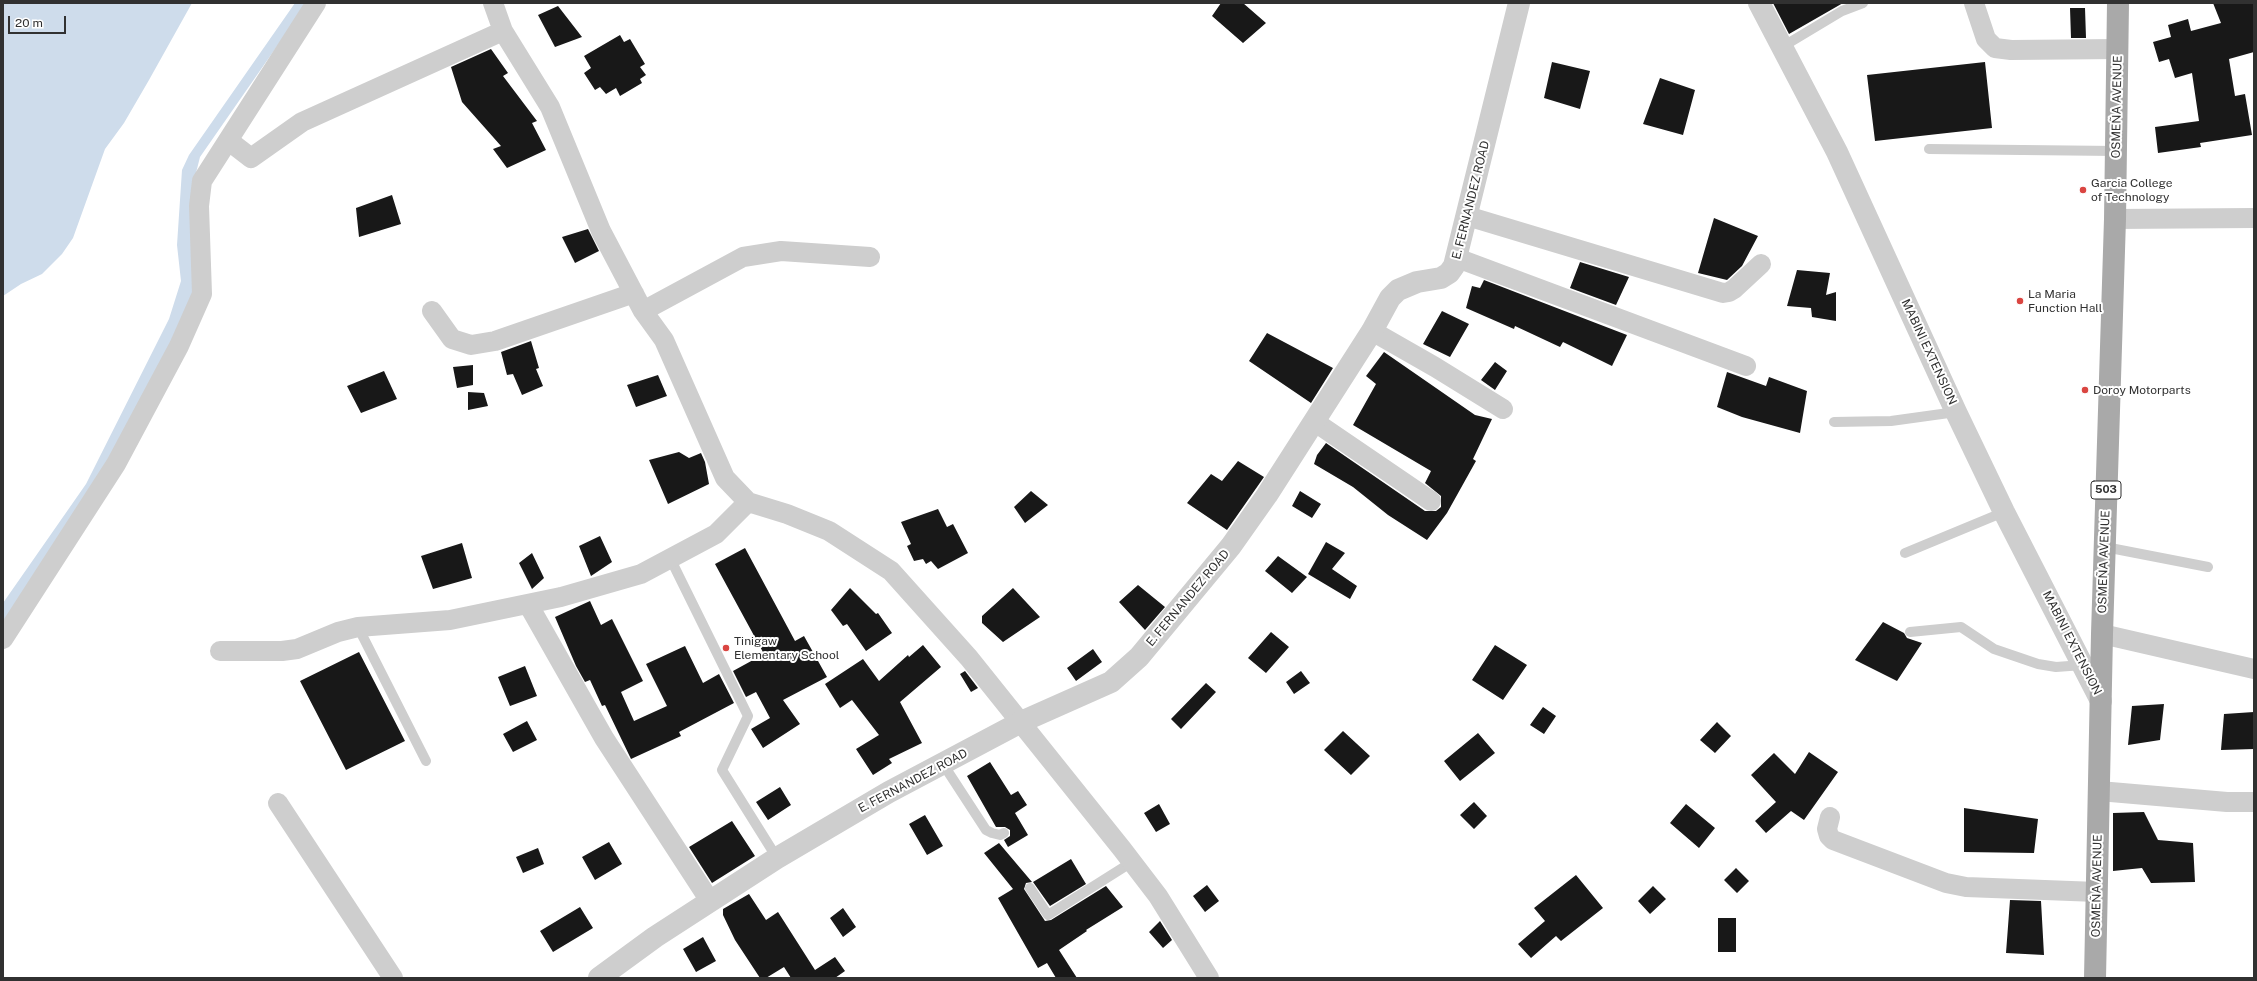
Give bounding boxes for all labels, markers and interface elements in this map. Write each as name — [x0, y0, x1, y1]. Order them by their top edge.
scale bar — [10, 8, 68, 34]
text: 20 m — [15, 16, 43, 30]
street label: OSMEÑA AVENUE — [2109, 55, 2125, 159]
street label: E. FERNANDEZ ROAD — [1449, 139, 1493, 261]
place label: Garcia College of Technology — [2091, 176, 2173, 204]
marker: Garcia College of Technology — [2078, 185, 2088, 195]
place label: La Maria Function Hall — [2028, 287, 2102, 315]
marker: La Maria Function Hall — [2015, 296, 2025, 306]
street label: MABINI EXTENSION — [1898, 297, 1960, 407]
place label: Doroy Motorparts — [2093, 383, 2191, 397]
marker: Doroy Motorparts — [2080, 385, 2090, 395]
road number: 503 — [2091, 481, 2121, 499]
street label: OSMEÑA AVENUE — [2095, 510, 2113, 614]
street label: E. FERNANDEZ ROAD — [1143, 547, 1233, 649]
street label: MABINI EXTENSION — [2039, 589, 2105, 697]
place label: Tinigaw Elementary School — [734, 634, 839, 662]
marker: Tinigaw Elementary School — [721, 643, 731, 653]
street label: E. FERNANDEZ ROAD — [856, 746, 970, 816]
street label: OSMEÑA AVENUE — [2089, 834, 2105, 938]

